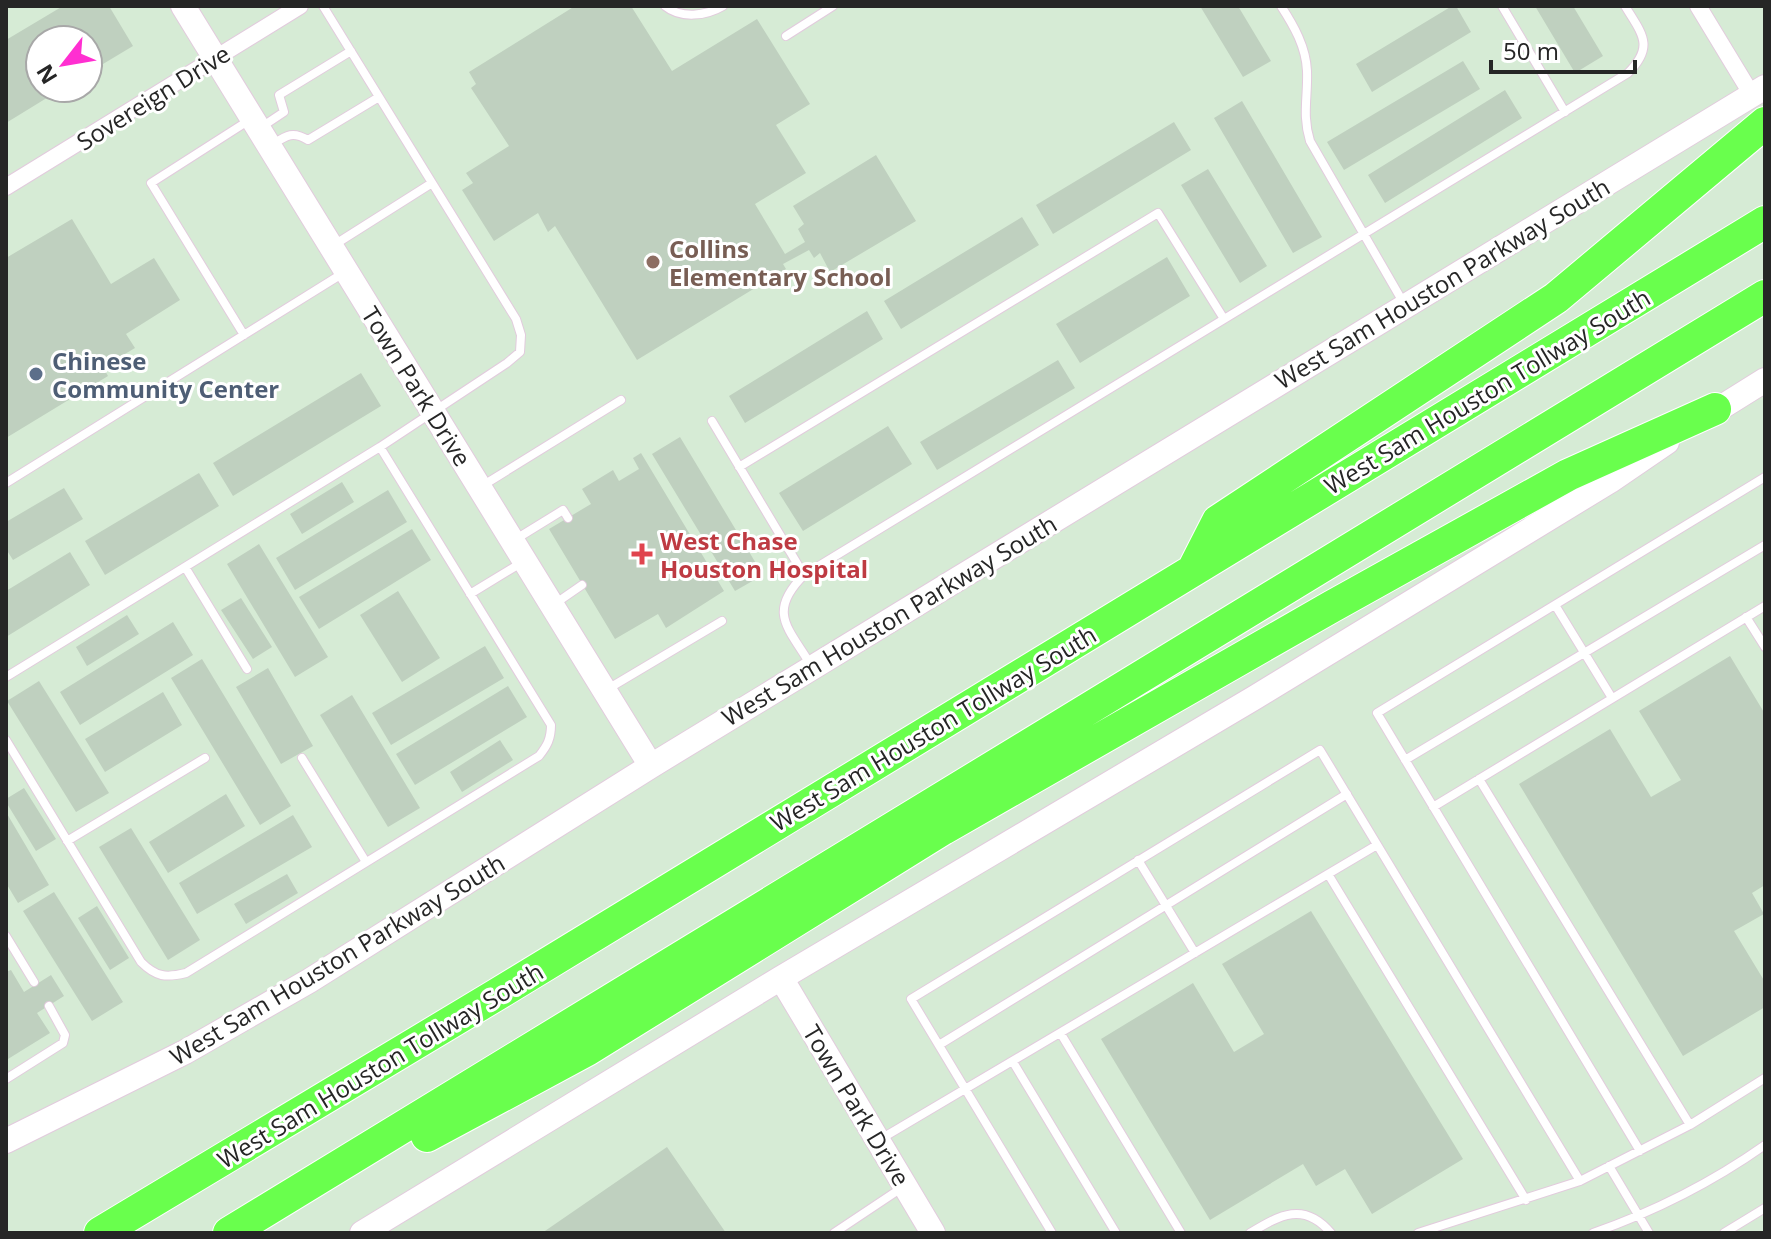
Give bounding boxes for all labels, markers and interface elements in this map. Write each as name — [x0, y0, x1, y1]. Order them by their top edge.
north arrow — [24, 24, 104, 104]
scale bar — [1491, 24, 1635, 74]
text: 50 m — [1503, 34, 1559, 67]
street label: Sovereign Drive — [70, 37, 236, 157]
text: N — [29, 59, 63, 90]
street label: West Sam Houston Parkway South — [1268, 170, 1616, 396]
place label: Collins Elementary School — [669, 232, 892, 293]
marker: Collins Elementary School — [644, 253, 662, 271]
street label: West Sam Houston Tollway South — [1318, 280, 1656, 502]
street label: Town Park Drive — [355, 300, 479, 472]
place label: Chinese Community Center — [52, 344, 279, 405]
marker: Chinese Community Center — [27, 365, 45, 383]
street label: West Sam Houston Parkway South — [715, 507, 1063, 733]
place label: West Chase Houston Hospital — [660, 524, 868, 585]
marker: West Chase Houston Hospital — [631, 543, 653, 565]
street label: West Sam Houston Tollway South — [764, 617, 1102, 839]
street label: West Sam Houston Parkway South — [163, 846, 511, 1072]
street label: West Sam Houston Tollway South — [211, 954, 549, 1176]
street label: Town Park Drive — [796, 1018, 918, 1192]

